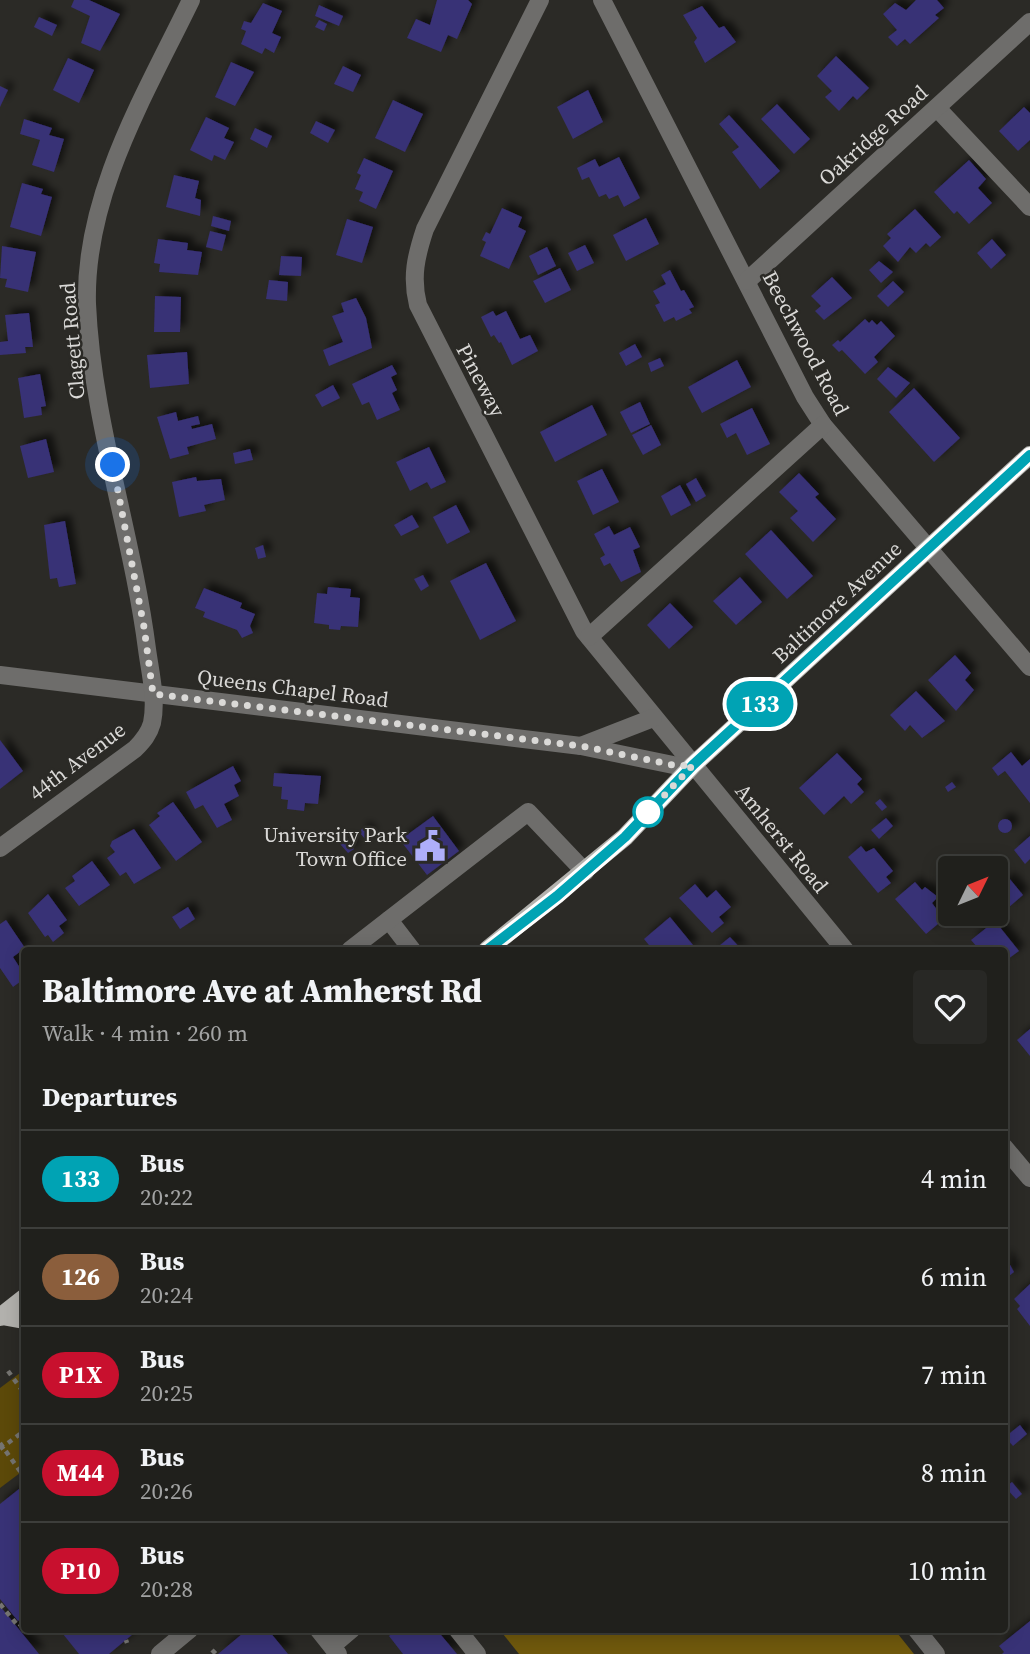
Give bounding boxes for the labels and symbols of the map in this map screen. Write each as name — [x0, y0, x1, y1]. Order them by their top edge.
street label: Oakridge Road — [812, 78, 934, 192]
street label: Beechwood Road — [756, 266, 856, 420]
street label: Clagett Road — [52, 281, 92, 401]
street label: Pineway — [450, 338, 512, 422]
your location — [95, 447, 130, 482]
street label: Baltimore Avenue — [766, 534, 908, 670]
street label: Queens Chapel Road — [196, 662, 390, 714]
line badge: 133 — [720, 681, 800, 727]
street label: 44th Avenue — [23, 715, 131, 807]
street label: Amherst Road — [729, 777, 835, 899]
unlabelled marker — [633, 797, 663, 827]
place label: University Park Town Office — [263, 820, 408, 873]
public building icon: University Park Town Office — [413, 829, 447, 863]
north arrow — [938, 856, 1008, 926]

